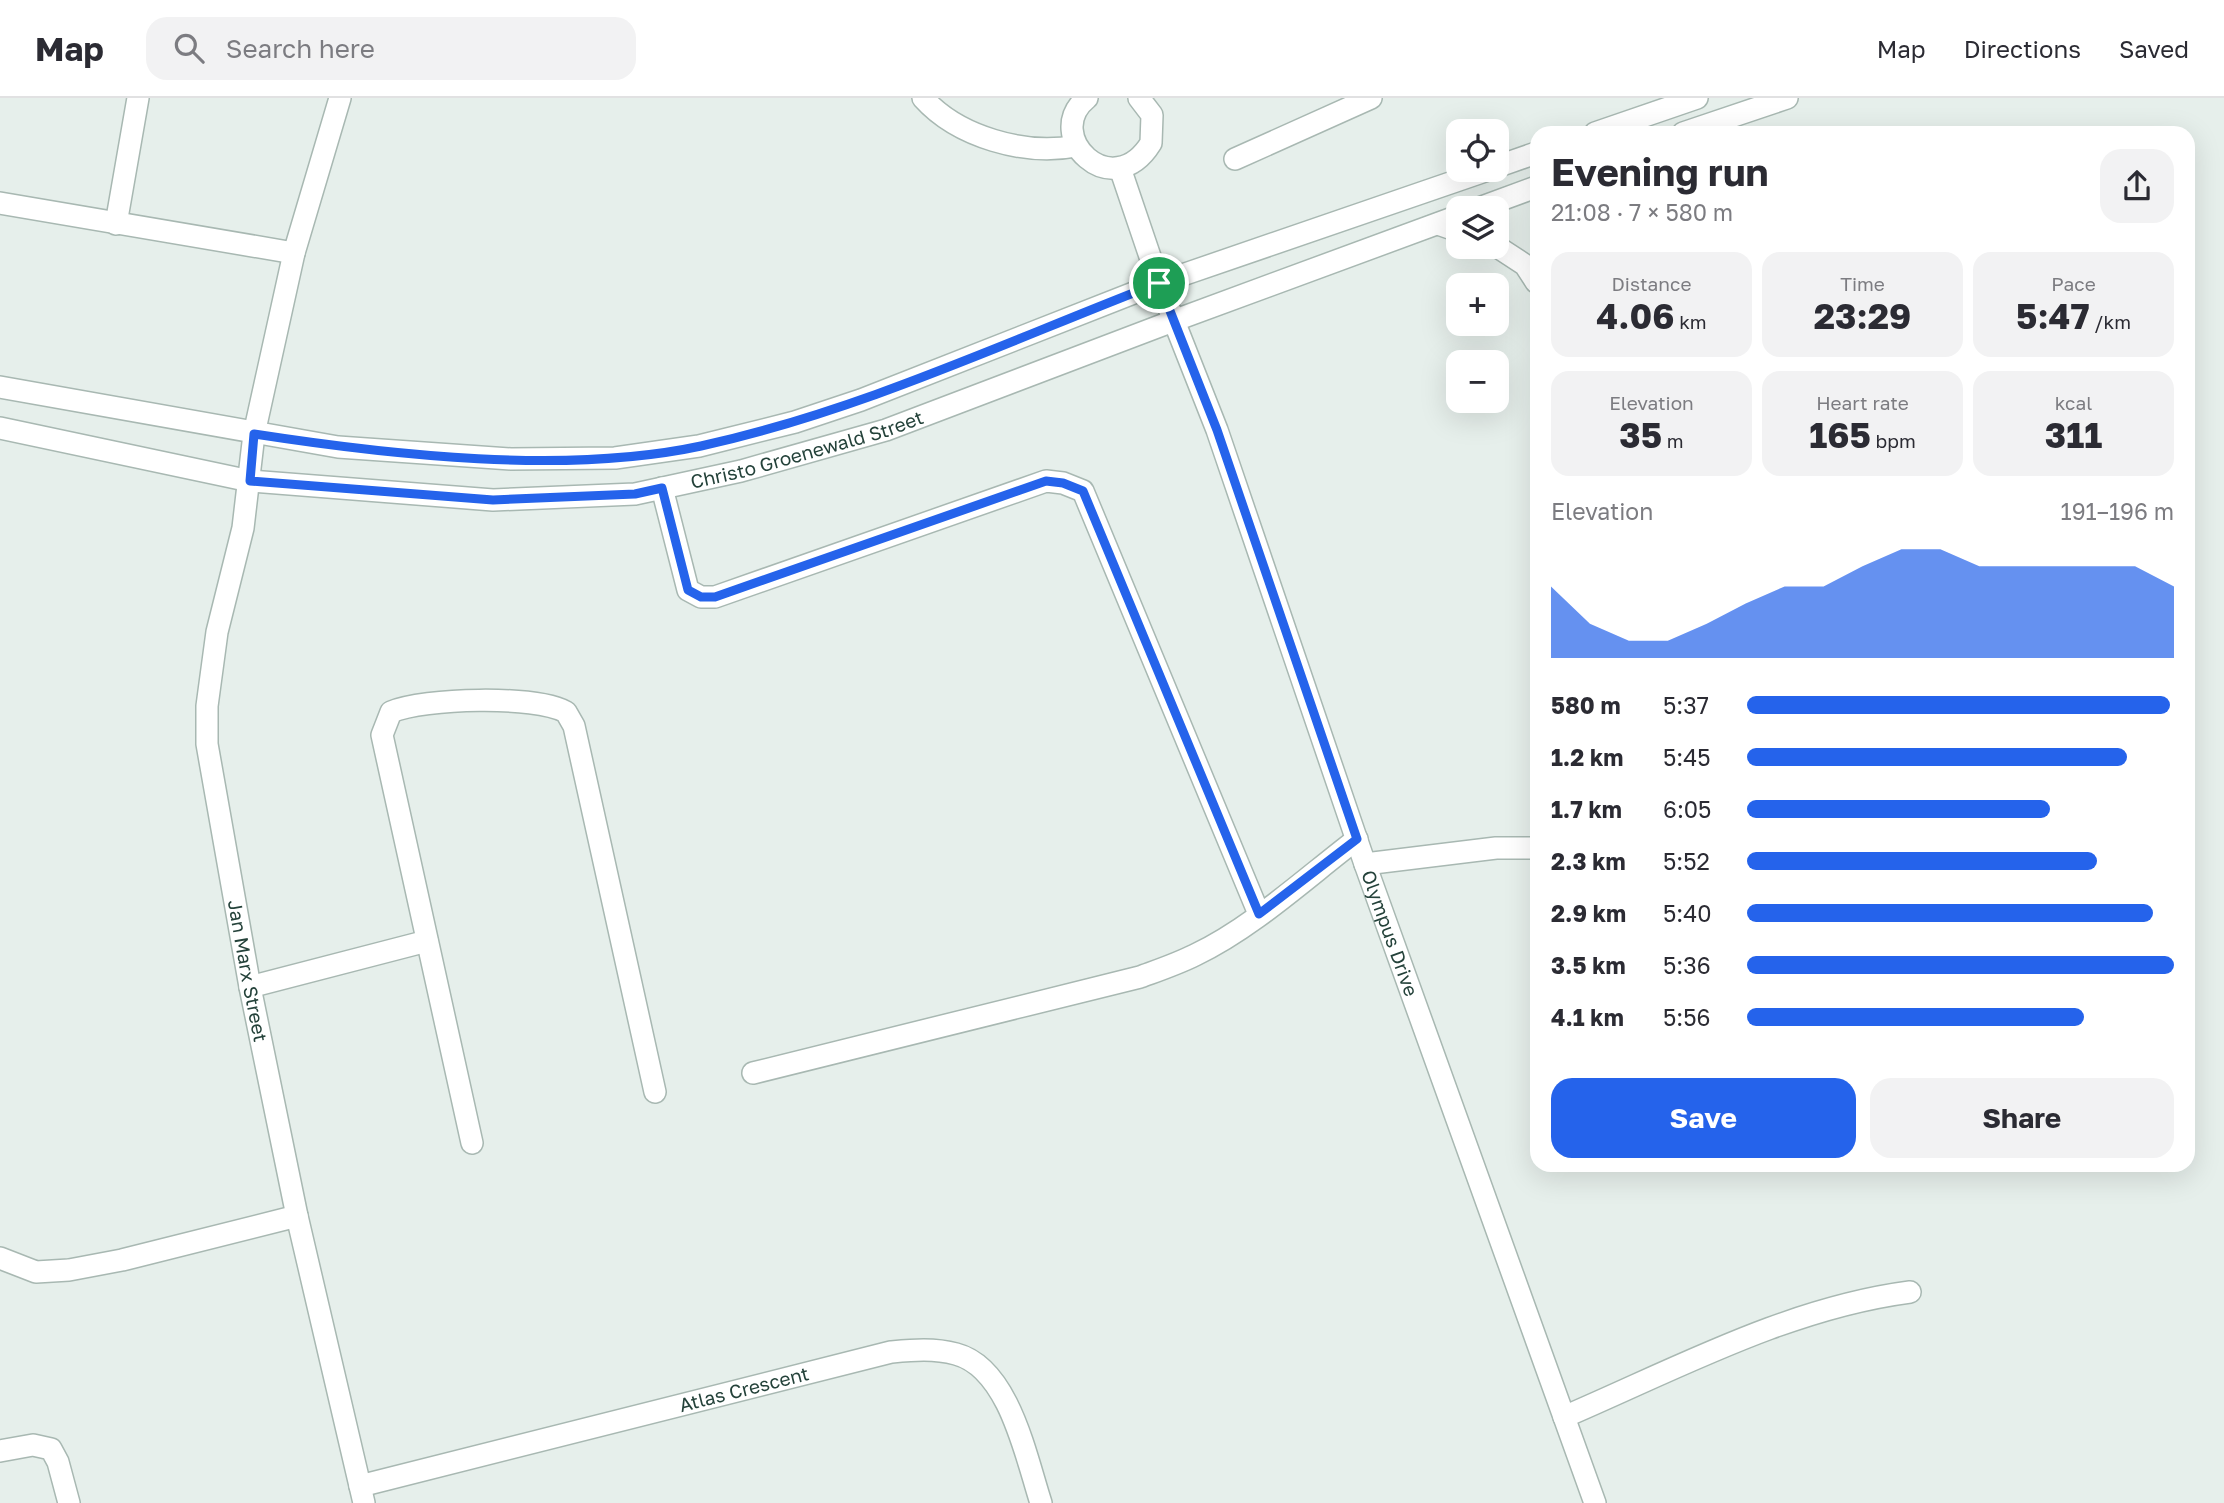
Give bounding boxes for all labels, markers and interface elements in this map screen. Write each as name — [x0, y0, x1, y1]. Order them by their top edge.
search box — [146, 17, 636, 80]
text: Map — [35, 29, 104, 68]
icon: search — [170, 29, 208, 67]
text: Search here — [226, 33, 375, 64]
text: Map — [1877, 34, 1926, 63]
text: Directions — [1964, 34, 2081, 63]
text: Saved — [2119, 34, 2189, 63]
map controls — [1446, 119, 1509, 413]
button: locate — [1446, 119, 1509, 182]
text: Evening run — [1551, 149, 1769, 194]
button: share — [2100, 149, 2174, 223]
button: layers — [1446, 196, 1509, 259]
text: 21:08 · 7 × 580 m — [1551, 198, 1733, 226]
pin — [1129, 253, 1189, 313]
icon: arrive — [1140, 264, 1178, 302]
text: Distance — [1612, 272, 1691, 295]
text: Time — [1840, 272, 1885, 295]
text: Pace — [2051, 272, 2096, 295]
button: + — [1446, 273, 1509, 336]
text: 4.06 — [1596, 295, 1674, 337]
text: 23:29 — [1814, 295, 1911, 337]
text: 5:47 — [2016, 295, 2090, 337]
text: km — [1674, 310, 1707, 333]
text: /km — [2090, 310, 2131, 333]
button: − — [1446, 350, 1509, 413]
text: Elevation — [1609, 391, 1694, 414]
text: Heart rate — [1816, 391, 1909, 414]
text: kcal — [2055, 391, 2092, 414]
street label: Christo Groenewald Street — [688, 405, 926, 493]
text: 35 — [1619, 414, 1662, 456]
text: 165 — [1809, 414, 1871, 456]
text: 311 — [2045, 414, 2102, 456]
text: m — [1662, 429, 1684, 452]
text: bpm — [1871, 429, 1916, 452]
text: Elevation — [1551, 497, 1653, 525]
text: 191–196 m — [2060, 497, 2174, 525]
text: 580 m — [1551, 691, 1621, 719]
text: 5:37 — [1663, 691, 1709, 719]
text: 1.2 km — [1551, 743, 1623, 771]
text: 5:45 — [1663, 743, 1711, 771]
text: 1.7 km — [1551, 795, 1622, 823]
text: 6:05 — [1663, 795, 1711, 823]
text: 2.3 km — [1551, 847, 1626, 875]
text: 5:52 — [1663, 847, 1710, 875]
street label: Olympus Drive — [1357, 867, 1424, 999]
street label: Jan Marx Street — [224, 898, 273, 1044]
text: 2.9 km — [1551, 899, 1626, 927]
text: 5:40 — [1663, 899, 1712, 927]
text: 3.5 km — [1551, 951, 1626, 979]
text: 5:36 — [1663, 951, 1711, 979]
text: 4.1 km — [1551, 1003, 1624, 1031]
text: 5:56 — [1663, 1003, 1711, 1031]
button: Save — [1551, 1078, 1856, 1158]
button: Share — [1870, 1078, 2174, 1158]
street label: Atlas Crescent — [677, 1361, 811, 1416]

